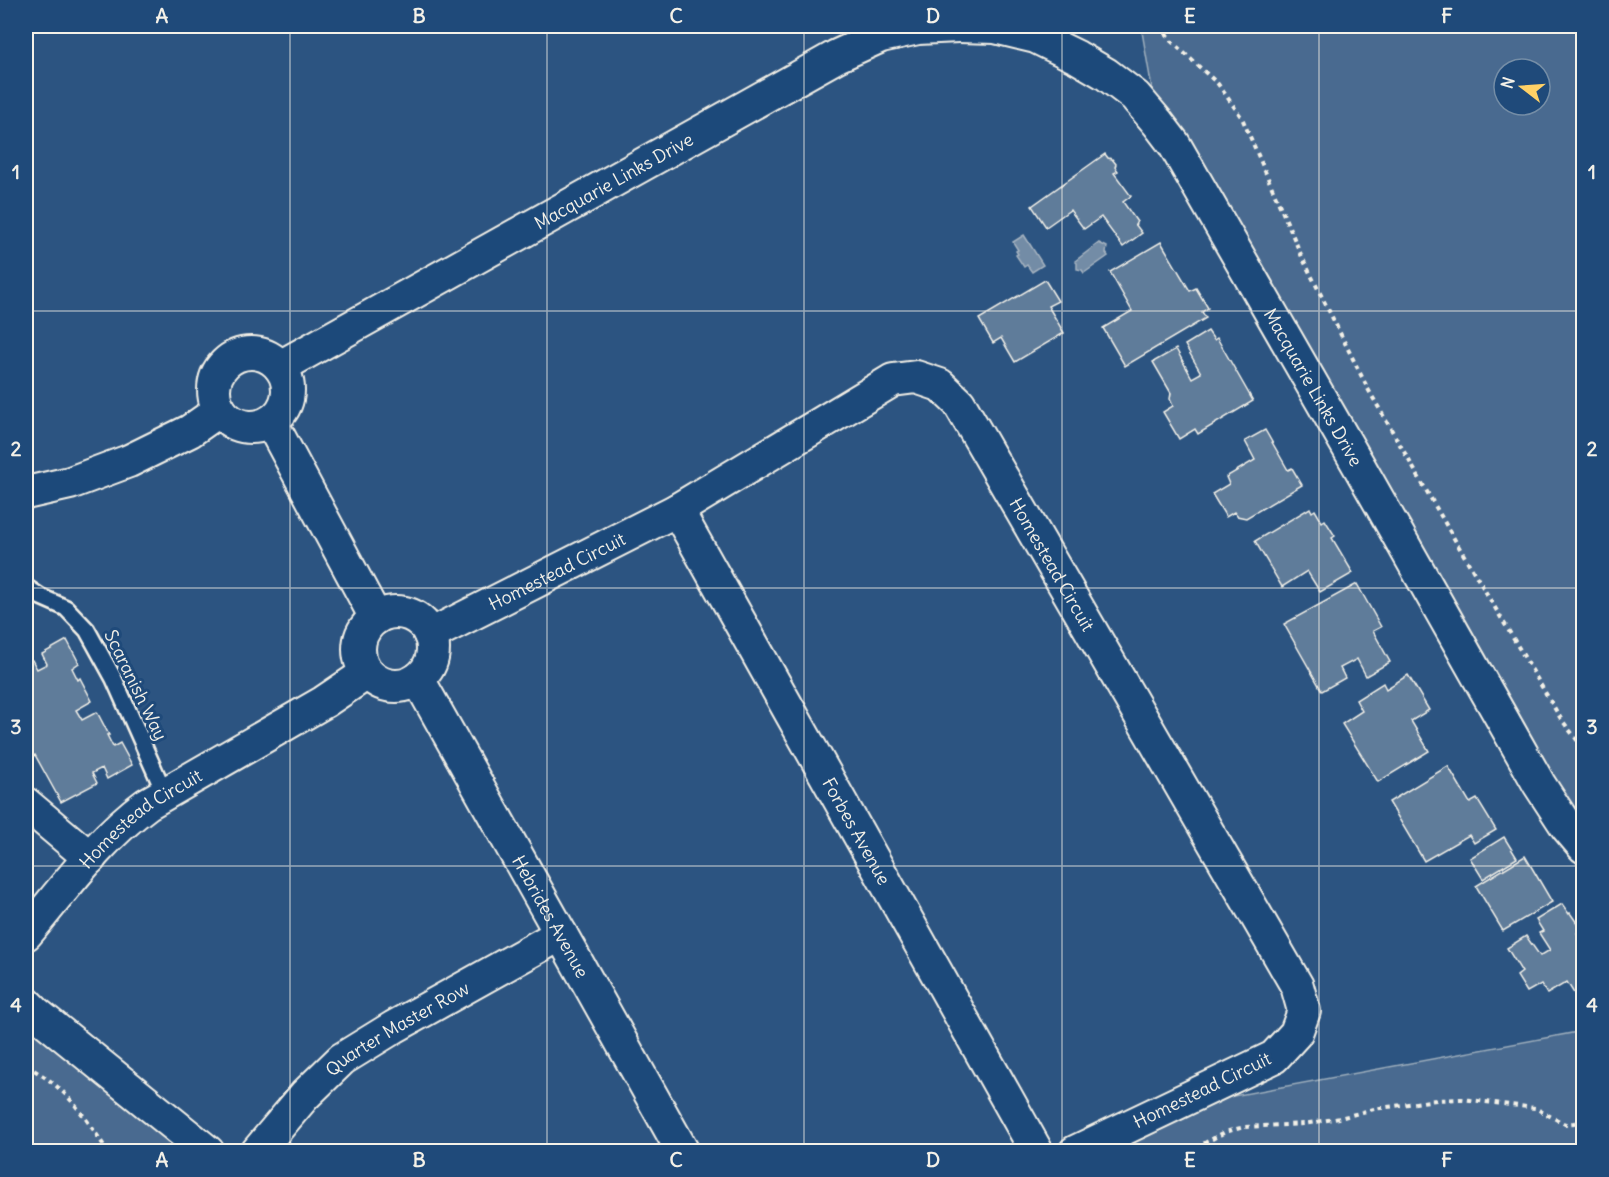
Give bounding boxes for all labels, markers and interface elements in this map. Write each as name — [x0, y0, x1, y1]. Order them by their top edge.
text: A — [156, 3, 169, 28]
text: B — [412, 3, 426, 28]
text: C — [669, 3, 683, 28]
text: D — [926, 3, 940, 28]
text: E — [1184, 3, 1196, 28]
text: F — [1441, 3, 1453, 28]
north arrow — [1492, 57, 1552, 117]
text: N — [1496, 74, 1519, 91]
street label: Macquarie Links Drive — [530, 127, 697, 234]
text: 1 — [12, 159, 20, 184]
text: 1 — [1588, 159, 1596, 184]
street label: Macquarie Links Drive — [1259, 304, 1368, 470]
text: 2 — [11, 436, 22, 461]
text: 2 — [1587, 436, 1598, 461]
street label: Homestead Circuit — [1005, 493, 1100, 635]
street label: Homestead Circuit — [484, 527, 629, 615]
street label: Scaranish Way — [99, 626, 173, 744]
text: 3 — [10, 714, 22, 739]
text: 3 — [1586, 714, 1598, 739]
street label: Homestead Circuit — [74, 764, 206, 873]
street label: Forbes Avenue — [818, 773, 896, 889]
street label: Hebrides Avenue — [507, 851, 594, 982]
street label: Quarter Master Row — [320, 976, 473, 1081]
text: 4 — [10, 992, 22, 1017]
text: 4 — [1586, 992, 1598, 1017]
street label: Homestead Circuit — [1129, 1047, 1275, 1133]
text: A — [156, 1147, 169, 1172]
text: B — [412, 1147, 426, 1172]
text: C — [669, 1147, 683, 1172]
text: D — [926, 1147, 940, 1172]
text: E — [1184, 1147, 1196, 1172]
text: F — [1441, 1147, 1453, 1172]

